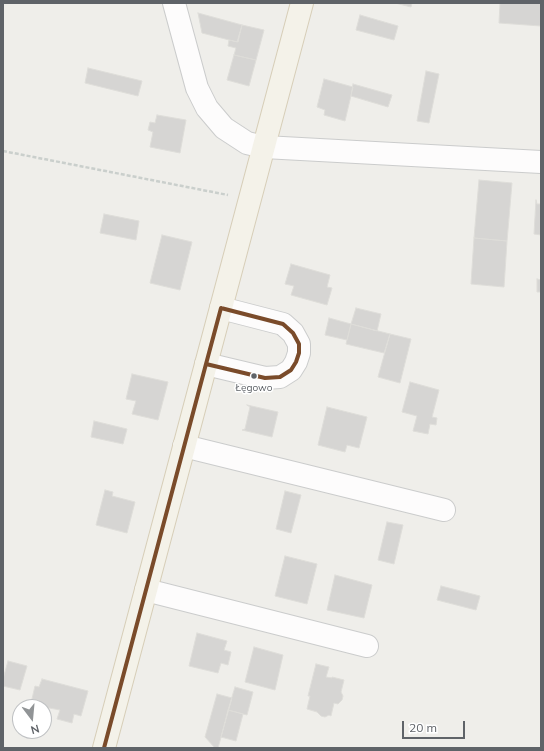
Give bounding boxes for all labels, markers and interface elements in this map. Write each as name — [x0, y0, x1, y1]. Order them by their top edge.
marker: Łęgowo — [249, 371, 259, 381]
place label: Łęgowo — [236, 382, 272, 394]
north arrow — [12, 699, 52, 739]
scale bar — [404, 713, 467, 739]
text: 20 m — [409, 720, 437, 735]
text: N — [29, 722, 41, 737]

